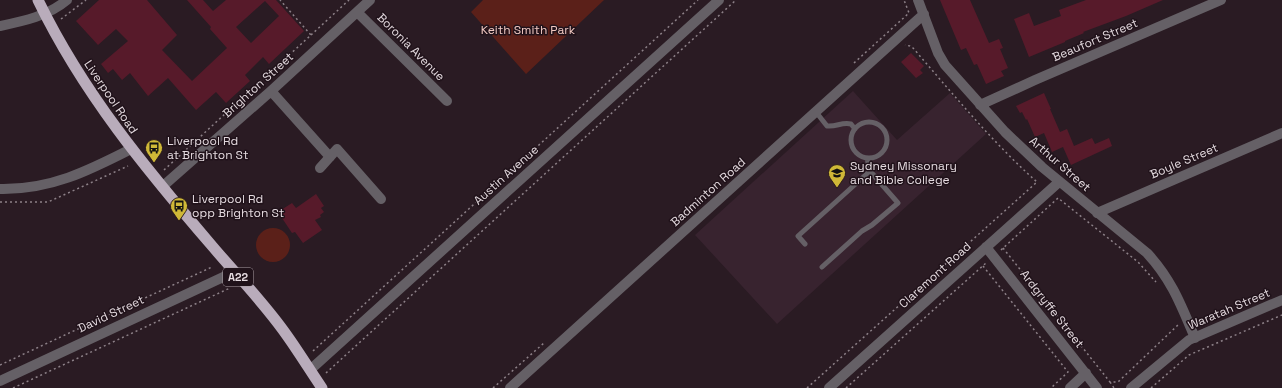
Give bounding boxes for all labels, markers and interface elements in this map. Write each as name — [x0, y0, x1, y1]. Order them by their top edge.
street label: Boronia Avenue — [374, 10, 448, 84]
street label: Beaufort Street — [1050, 15, 1140, 65]
park label: Keith Smith Park — [481, 22, 576, 38]
street label: Brighton Street — [219, 49, 297, 121]
street label: Liverpool Road — [80, 57, 142, 137]
place label: Liverpool Rd at Brighton St — [167, 133, 248, 163]
street label: Arthur Street — [1026, 133, 1094, 195]
bus stop icon: Liverpool Rd at Brighton St — [144, 138, 164, 163]
street label: Boyle Street — [1148, 139, 1220, 183]
street label: Austin Avenue — [470, 142, 542, 208]
street label: Badminton Road — [667, 154, 749, 230]
place label: Sydney Missonary and Bible College — [850, 158, 957, 188]
school or university icon: Sydney Missonary and Bible College — [827, 163, 847, 188]
place label: Liverpool Rd opp Brighton St — [192, 191, 284, 221]
bus stop icon: Liverpool Rd opp Brighton St — [169, 196, 189, 221]
street label: Claremont Road — [895, 238, 975, 312]
street label: Ardgryffe Street — [1016, 267, 1088, 351]
road number: A22 — [223, 268, 253, 286]
street label: Waratah Street — [1186, 285, 1272, 333]
street label: David Street — [75, 292, 147, 336]

